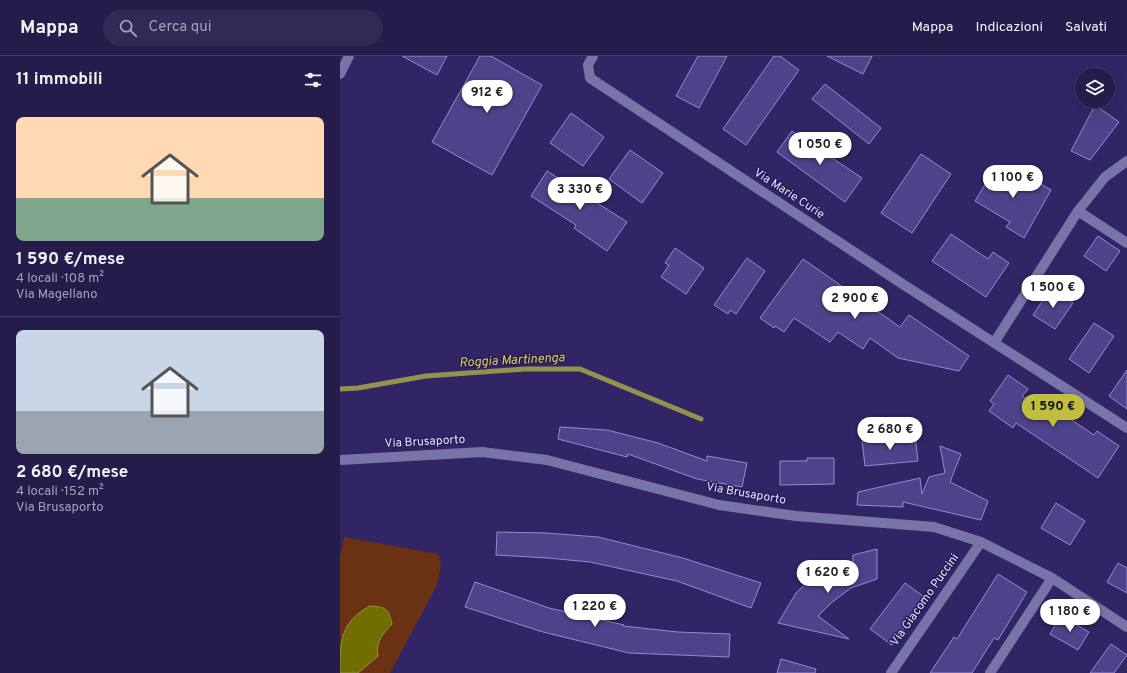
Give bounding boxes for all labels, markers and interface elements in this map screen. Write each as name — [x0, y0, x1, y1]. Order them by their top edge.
search box — [103, 10, 383, 46]
text: Mappa — [20, 16, 79, 40]
icon: search — [117, 17, 139, 39]
text: Cerca qui — [149, 18, 212, 37]
text: Mappa — [912, 19, 953, 36]
text: Indicazioni — [975, 19, 1043, 36]
text: Salvati — [1065, 19, 1107, 36]
map controls — [1075, 68, 1115, 108]
button: layers — [1075, 68, 1115, 108]
text: 11 immobili — [16, 69, 103, 91]
icon: filters — [302, 69, 324, 91]
pin: 912 € — [459, 80, 515, 114]
text: 912 € — [471, 85, 503, 101]
pin: 1 050 € — [783, 132, 857, 166]
text: 1 050 € — [798, 137, 842, 153]
icon: home — [134, 143, 206, 215]
street label: Via Marie Curie — [750, 165, 828, 223]
pin: 1 100 € — [976, 165, 1050, 199]
text: 1 100 € — [992, 170, 1034, 186]
pin: 3 330 € — [543, 177, 617, 211]
text: 3 330 € — [557, 182, 603, 198]
text: 1 590 €/mese — [16, 249, 125, 271]
text: 4 locali · 108 m² — [16, 271, 104, 287]
pin: 1 500 € — [1016, 275, 1090, 309]
text: 1 500 € — [1030, 280, 1076, 296]
pin: 2 900 € — [818, 286, 892, 320]
text: Via Magellano — [16, 287, 98, 303]
text: 2 900 € — [831, 291, 879, 307]
water label: Roggia Martinenga — [459, 350, 566, 372]
icon: home — [134, 356, 206, 428]
pin: 1 590 € — [1016, 394, 1090, 428]
text: 1 590 € — [1031, 399, 1075, 415]
pin: 2 680 € — [853, 417, 927, 451]
text: 2 680 € — [866, 422, 914, 438]
street label: Via Brusaporto — [384, 432, 466, 452]
text: 2 680 €/mese — [16, 462, 128, 484]
street label: Via Brusaporto — [705, 479, 787, 509]
text: 4 locali · 152 m² — [16, 484, 104, 500]
text: Via Brusaporto — [16, 500, 103, 516]
street label: Via Giacomo Puccini — [887, 551, 963, 649]
pin: 1 620 € — [791, 560, 865, 594]
text: 1 620 € — [806, 565, 850, 581]
pin: 1 220 € — [558, 594, 632, 628]
text: 1 220 € — [573, 599, 617, 615]
pin: 1 180 € — [1033, 599, 1107, 633]
text: 1 180 € — [1049, 604, 1091, 620]

